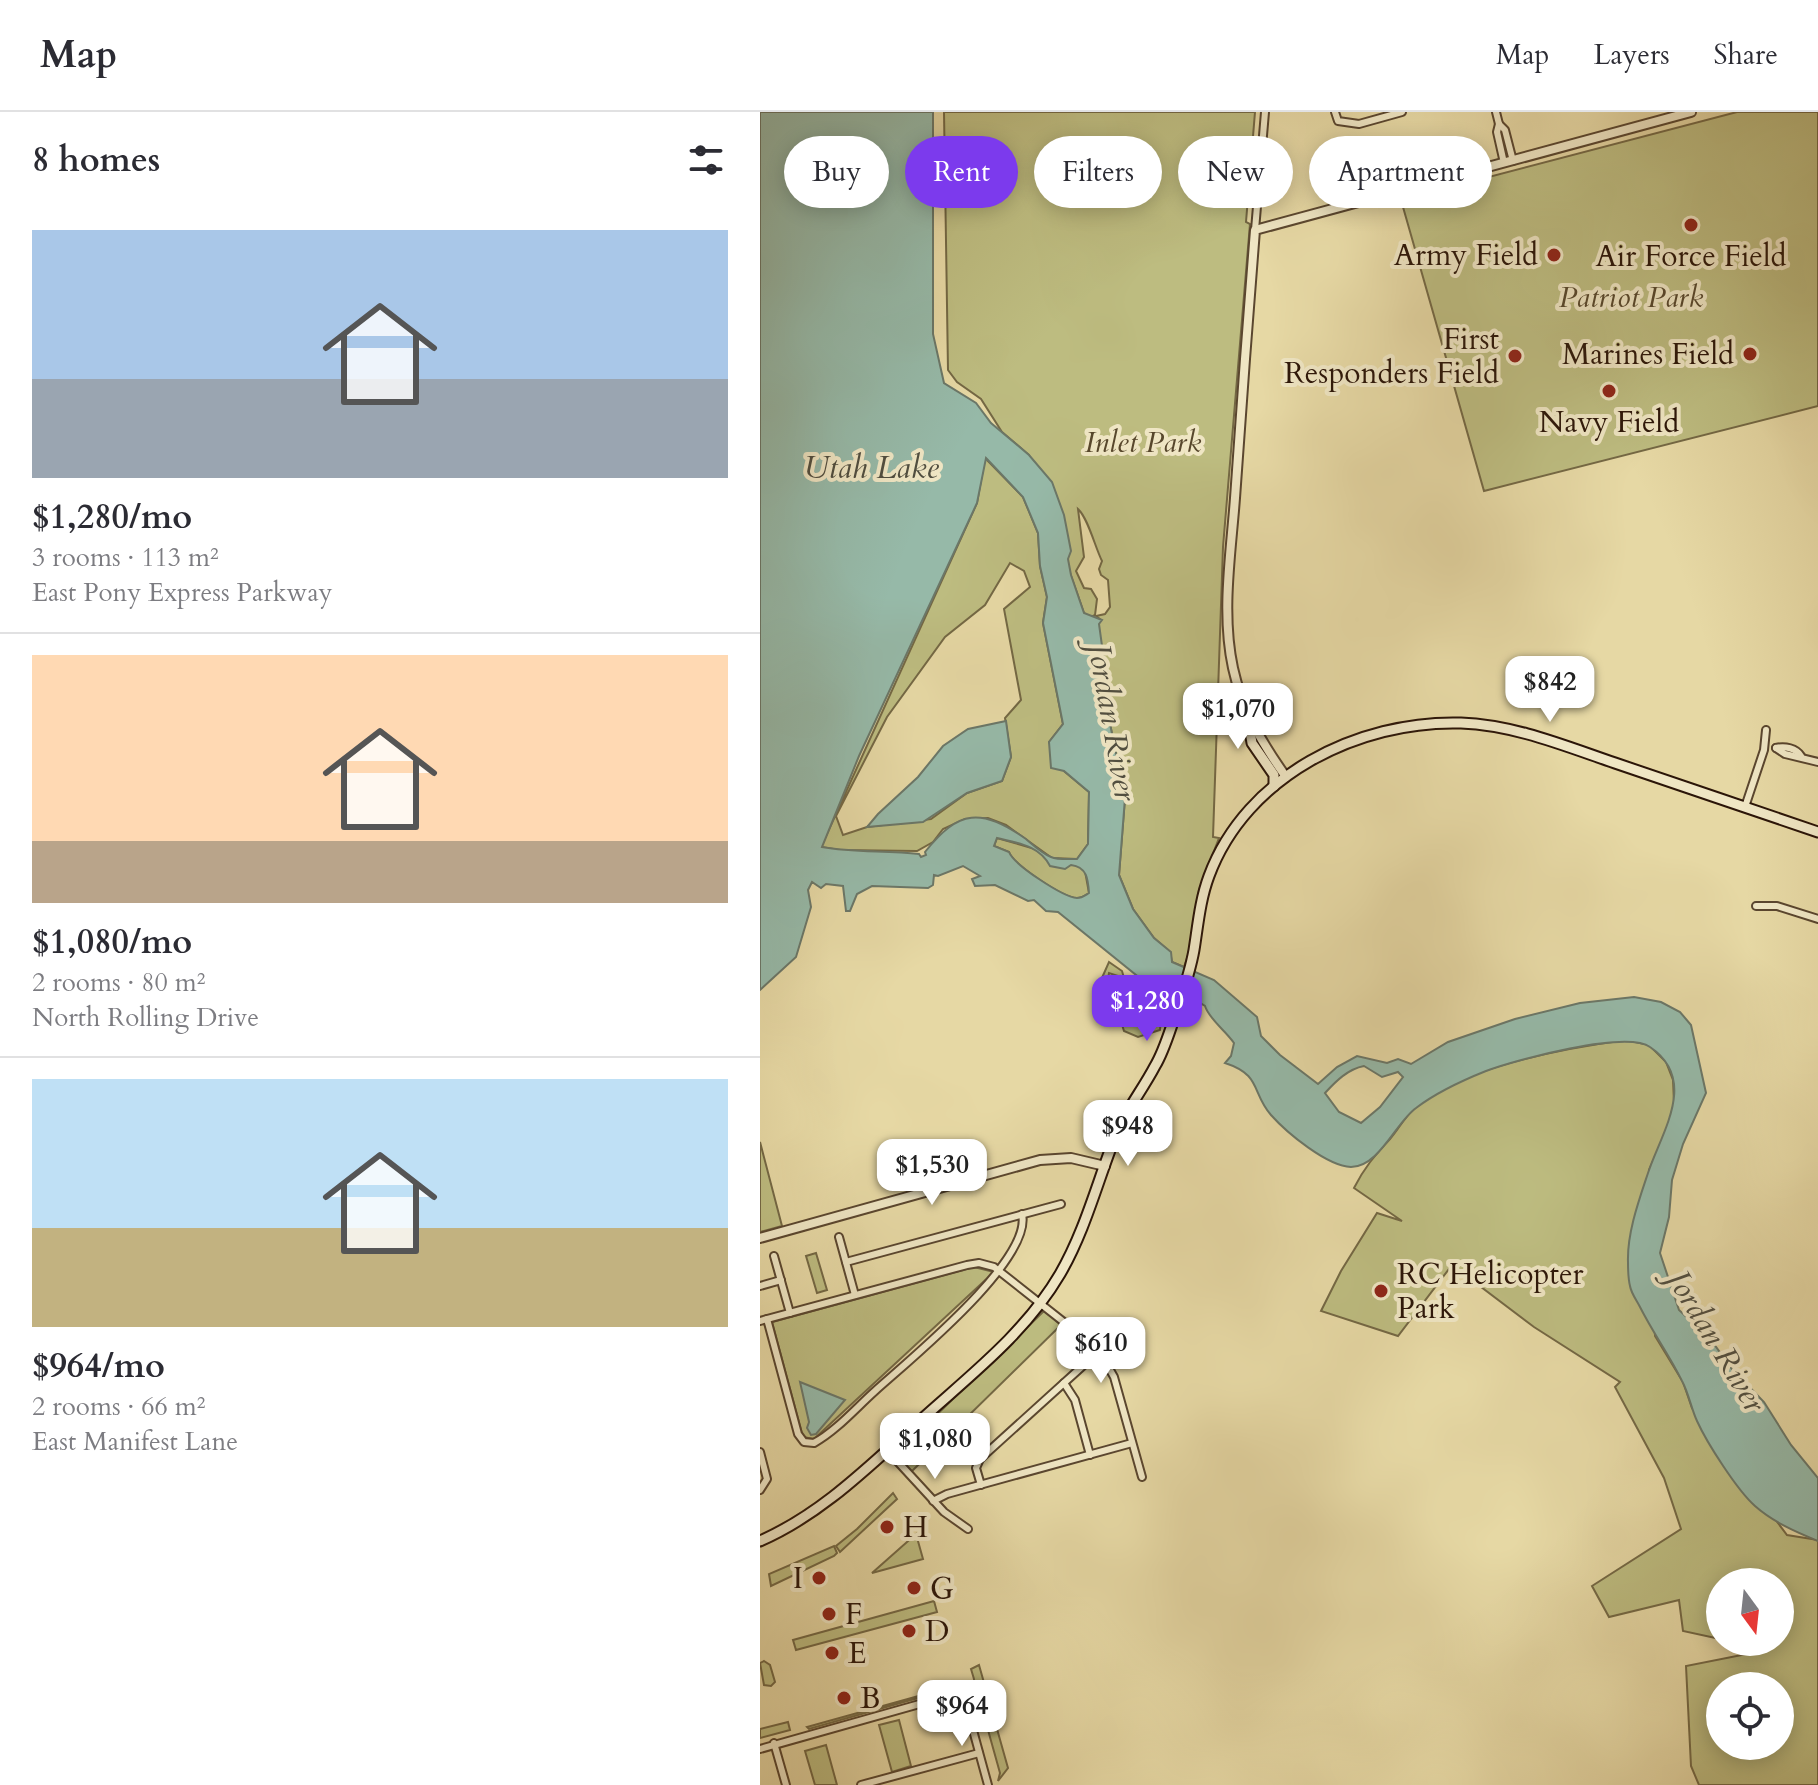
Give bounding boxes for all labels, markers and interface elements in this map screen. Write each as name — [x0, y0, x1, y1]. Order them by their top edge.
text: Map — [40, 29, 117, 81]
text: Map — [1496, 36, 1549, 74]
text: Layers — [1593, 36, 1670, 74]
text: Share — [1714, 36, 1778, 74]
chip: Buy — [784, 136, 889, 208]
chip: Rent — [905, 136, 1018, 208]
chip: Filters — [1034, 136, 1162, 208]
chip: New — [1178, 136, 1293, 208]
chip: Apartment — [1309, 136, 1492, 208]
text: 8 homes — [32, 137, 160, 183]
icon: filters — [684, 138, 728, 182]
marker: Air Force Field — [1682, 216, 1700, 234]
place label: Army Field — [1394, 235, 1538, 276]
place label: Air Force Field — [1595, 236, 1787, 277]
marker: Army Field — [1545, 246, 1563, 264]
park label: Patriot Park — [1559, 277, 1703, 318]
icon: home — [308, 282, 452, 426]
place label: First Responders Field — [1284, 319, 1500, 394]
place label: Marines Field — [1562, 334, 1734, 375]
marker: Marines Field — [1741, 345, 1759, 363]
marker: First Responders Field — [1506, 347, 1524, 365]
marker: Navy Field — [1600, 382, 1618, 400]
place label: Navy Field — [1539, 402, 1679, 443]
park label: Inlet Park — [1085, 422, 1202, 463]
water label: Utah Lake — [803, 446, 939, 490]
text: $1,280/mo — [32, 494, 192, 540]
text: 3 rooms · 113 m² — [32, 540, 219, 575]
text: East Pony Express Parkway — [32, 575, 332, 610]
water label: Jordan River — [1075, 633, 1148, 806]
pin: $842 — [1503, 656, 1597, 724]
text: $842 — [1523, 664, 1577, 699]
pin: $1,070 — [1173, 683, 1303, 751]
text: $1,070 — [1201, 691, 1275, 726]
icon: home — [308, 707, 452, 851]
text: $1,080/mo — [32, 919, 192, 965]
text: 2 rooms · 80 m² — [32, 965, 205, 1000]
pin: $1,280 — [1082, 975, 1212, 1043]
text: $1,280 — [1110, 983, 1184, 1018]
text: North Rolling Drive — [32, 1000, 259, 1035]
pin: $948 — [1081, 1100, 1175, 1168]
text: $948 — [1101, 1108, 1155, 1143]
icon: home — [308, 1131, 452, 1275]
pin: $1,530 — [867, 1139, 997, 1207]
text: $1,530 — [895, 1147, 969, 1182]
place label: RC Helicopter Park — [1397, 1254, 1584, 1329]
water label: Jordan River — [1653, 1255, 1777, 1422]
marker: RC Helicopter Park — [1372, 1282, 1390, 1300]
pin: $610 — [1054, 1317, 1148, 1385]
text: $610 — [1074, 1325, 1128, 1360]
text: $964/mo — [32, 1343, 165, 1389]
text: 2 rooms · 66 m² — [32, 1389, 205, 1424]
pin: $1,080 — [870, 1413, 1000, 1481]
text: $1,080 — [898, 1421, 972, 1456]
text: East Manifest Lane — [32, 1424, 238, 1459]
place label: H — [903, 1507, 928, 1548]
marker: H — [878, 1518, 896, 1536]
place label: I — [793, 1558, 803, 1599]
place label: G — [930, 1568, 954, 1609]
north arrow — [1706, 1568, 1794, 1656]
map controls — [1706, 1568, 1794, 1760]
marker: I — [810, 1569, 828, 1587]
marker: G — [905, 1579, 923, 1597]
place label: F — [845, 1594, 862, 1635]
marker: F — [820, 1605, 838, 1623]
place label: D — [925, 1611, 949, 1652]
marker: D — [900, 1622, 918, 1640]
place label: E — [848, 1633, 867, 1674]
marker: E — [823, 1644, 841, 1662]
button: locate — [1706, 1672, 1794, 1760]
place label: B — [860, 1678, 880, 1719]
pin: $964 — [915, 1680, 1009, 1748]
text: $964 — [935, 1688, 989, 1723]
marker: B — [835, 1689, 853, 1707]

